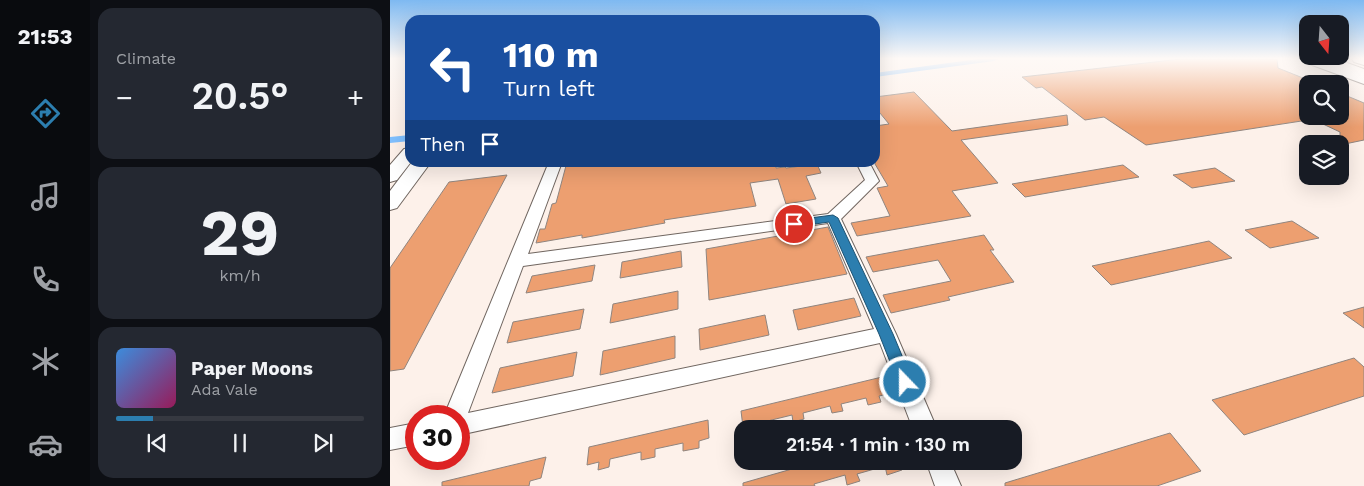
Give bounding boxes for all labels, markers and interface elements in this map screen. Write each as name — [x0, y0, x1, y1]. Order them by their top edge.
north arrow — [1299, 15, 1349, 65]
map controls — [1299, 15, 1349, 185]
text: 21:53 — [17, 24, 73, 49]
text: 110 m — [503, 34, 599, 76]
icon: left — [420, 35, 485, 100]
text: Climate — [116, 49, 176, 68]
text: 20.5° — [191, 74, 289, 118]
button: search — [1299, 75, 1349, 125]
text: Turn left — [503, 76, 595, 101]
text: − — [116, 81, 133, 114]
text: + — [347, 81, 364, 114]
icon: directions — [28, 96, 63, 131]
icon: arrive — [476, 130, 504, 158]
text: Then — [420, 133, 466, 156]
button: layers — [1299, 135, 1349, 185]
icon: music — [28, 179, 63, 214]
text: 29 — [201, 195, 279, 271]
pin — [773, 203, 815, 245]
icon: arrive — [780, 210, 808, 238]
icon: phone — [28, 262, 63, 297]
text: km/h — [219, 266, 261, 285]
icon: climate — [28, 344, 63, 379]
position arrow — [878, 355, 930, 407]
text: Paper Moons — [191, 357, 313, 380]
text: Ada Vale — [191, 380, 258, 399]
speed limit sign: 30 — [405, 405, 470, 470]
icon: car — [28, 427, 63, 462]
icon: previous — [143, 429, 171, 457]
icon: pause — [226, 429, 254, 457]
icon: next — [309, 429, 337, 457]
text: 21:54 · 1 min · 130 m — [786, 433, 970, 456]

